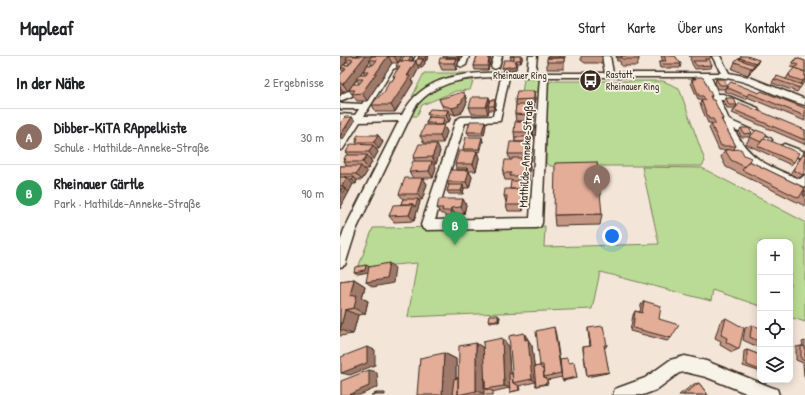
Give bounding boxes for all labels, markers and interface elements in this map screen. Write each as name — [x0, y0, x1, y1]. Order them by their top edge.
text: Mapleaf — [20, 15, 74, 41]
text: Start — [578, 18, 605, 37]
text: Karte — [627, 18, 656, 37]
text: Über uns — [678, 18, 723, 37]
text: Kontakt — [745, 18, 785, 37]
bus stop icon: Rastatt, Rheinauer Ring — [578, 67, 604, 93]
place label: Rastatt, Rheinauer Ring — [606, 68, 660, 93]
street label: Rheinauer Ring — [493, 69, 547, 82]
text: In der Nähe — [16, 71, 85, 94]
text: 2 Ergebnisse — [264, 73, 324, 91]
street label: Mathilde-Anneke-Straße — [514, 100, 537, 208]
text: Dibber-KiTA RAppelkiste — [54, 117, 187, 138]
text: A — [26, 128, 32, 146]
text: 30 m — [301, 128, 324, 146]
text: Schule · Mathilde-Anneke-Straße — [54, 138, 209, 156]
pin: A — [584, 165, 610, 198]
text: Rheinauer Gärtle — [54, 173, 144, 194]
text: B — [26, 184, 32, 202]
text: 90 m — [302, 184, 324, 202]
text: Park · Mathilde-Anneke-Straße — [54, 194, 201, 212]
pin: B — [442, 212, 468, 245]
your location — [602, 226, 622, 246]
map controls — [757, 239, 793, 383]
button: + — [757, 239, 793, 275]
button: − — [757, 275, 793, 311]
button: locate — [757, 311, 793, 347]
button: layers — [757, 347, 793, 383]

